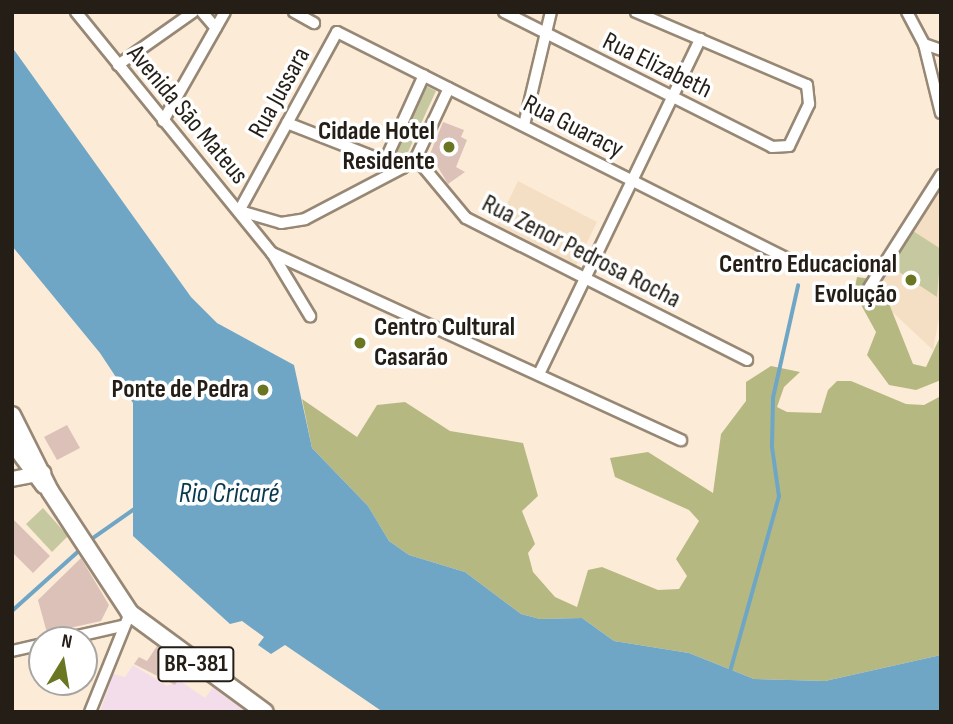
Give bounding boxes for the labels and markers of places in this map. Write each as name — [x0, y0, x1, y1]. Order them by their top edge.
place label: Cidade Hotel Residente — [318, 116, 435, 178]
marker: Cidade Hotel Residente — [441, 139, 457, 155]
place label: Centro Educacional Evolução — [719, 249, 897, 310]
marker: Centro Educacional Evolução — [903, 272, 919, 288]
place label: Centro Cultural Casarão — [374, 312, 515, 374]
marker: Centro Cultural Casarão — [352, 335, 368, 351]
place label: Ponte de Pedra — [112, 374, 249, 406]
marker: Ponte de Pedra — [255, 382, 271, 398]

